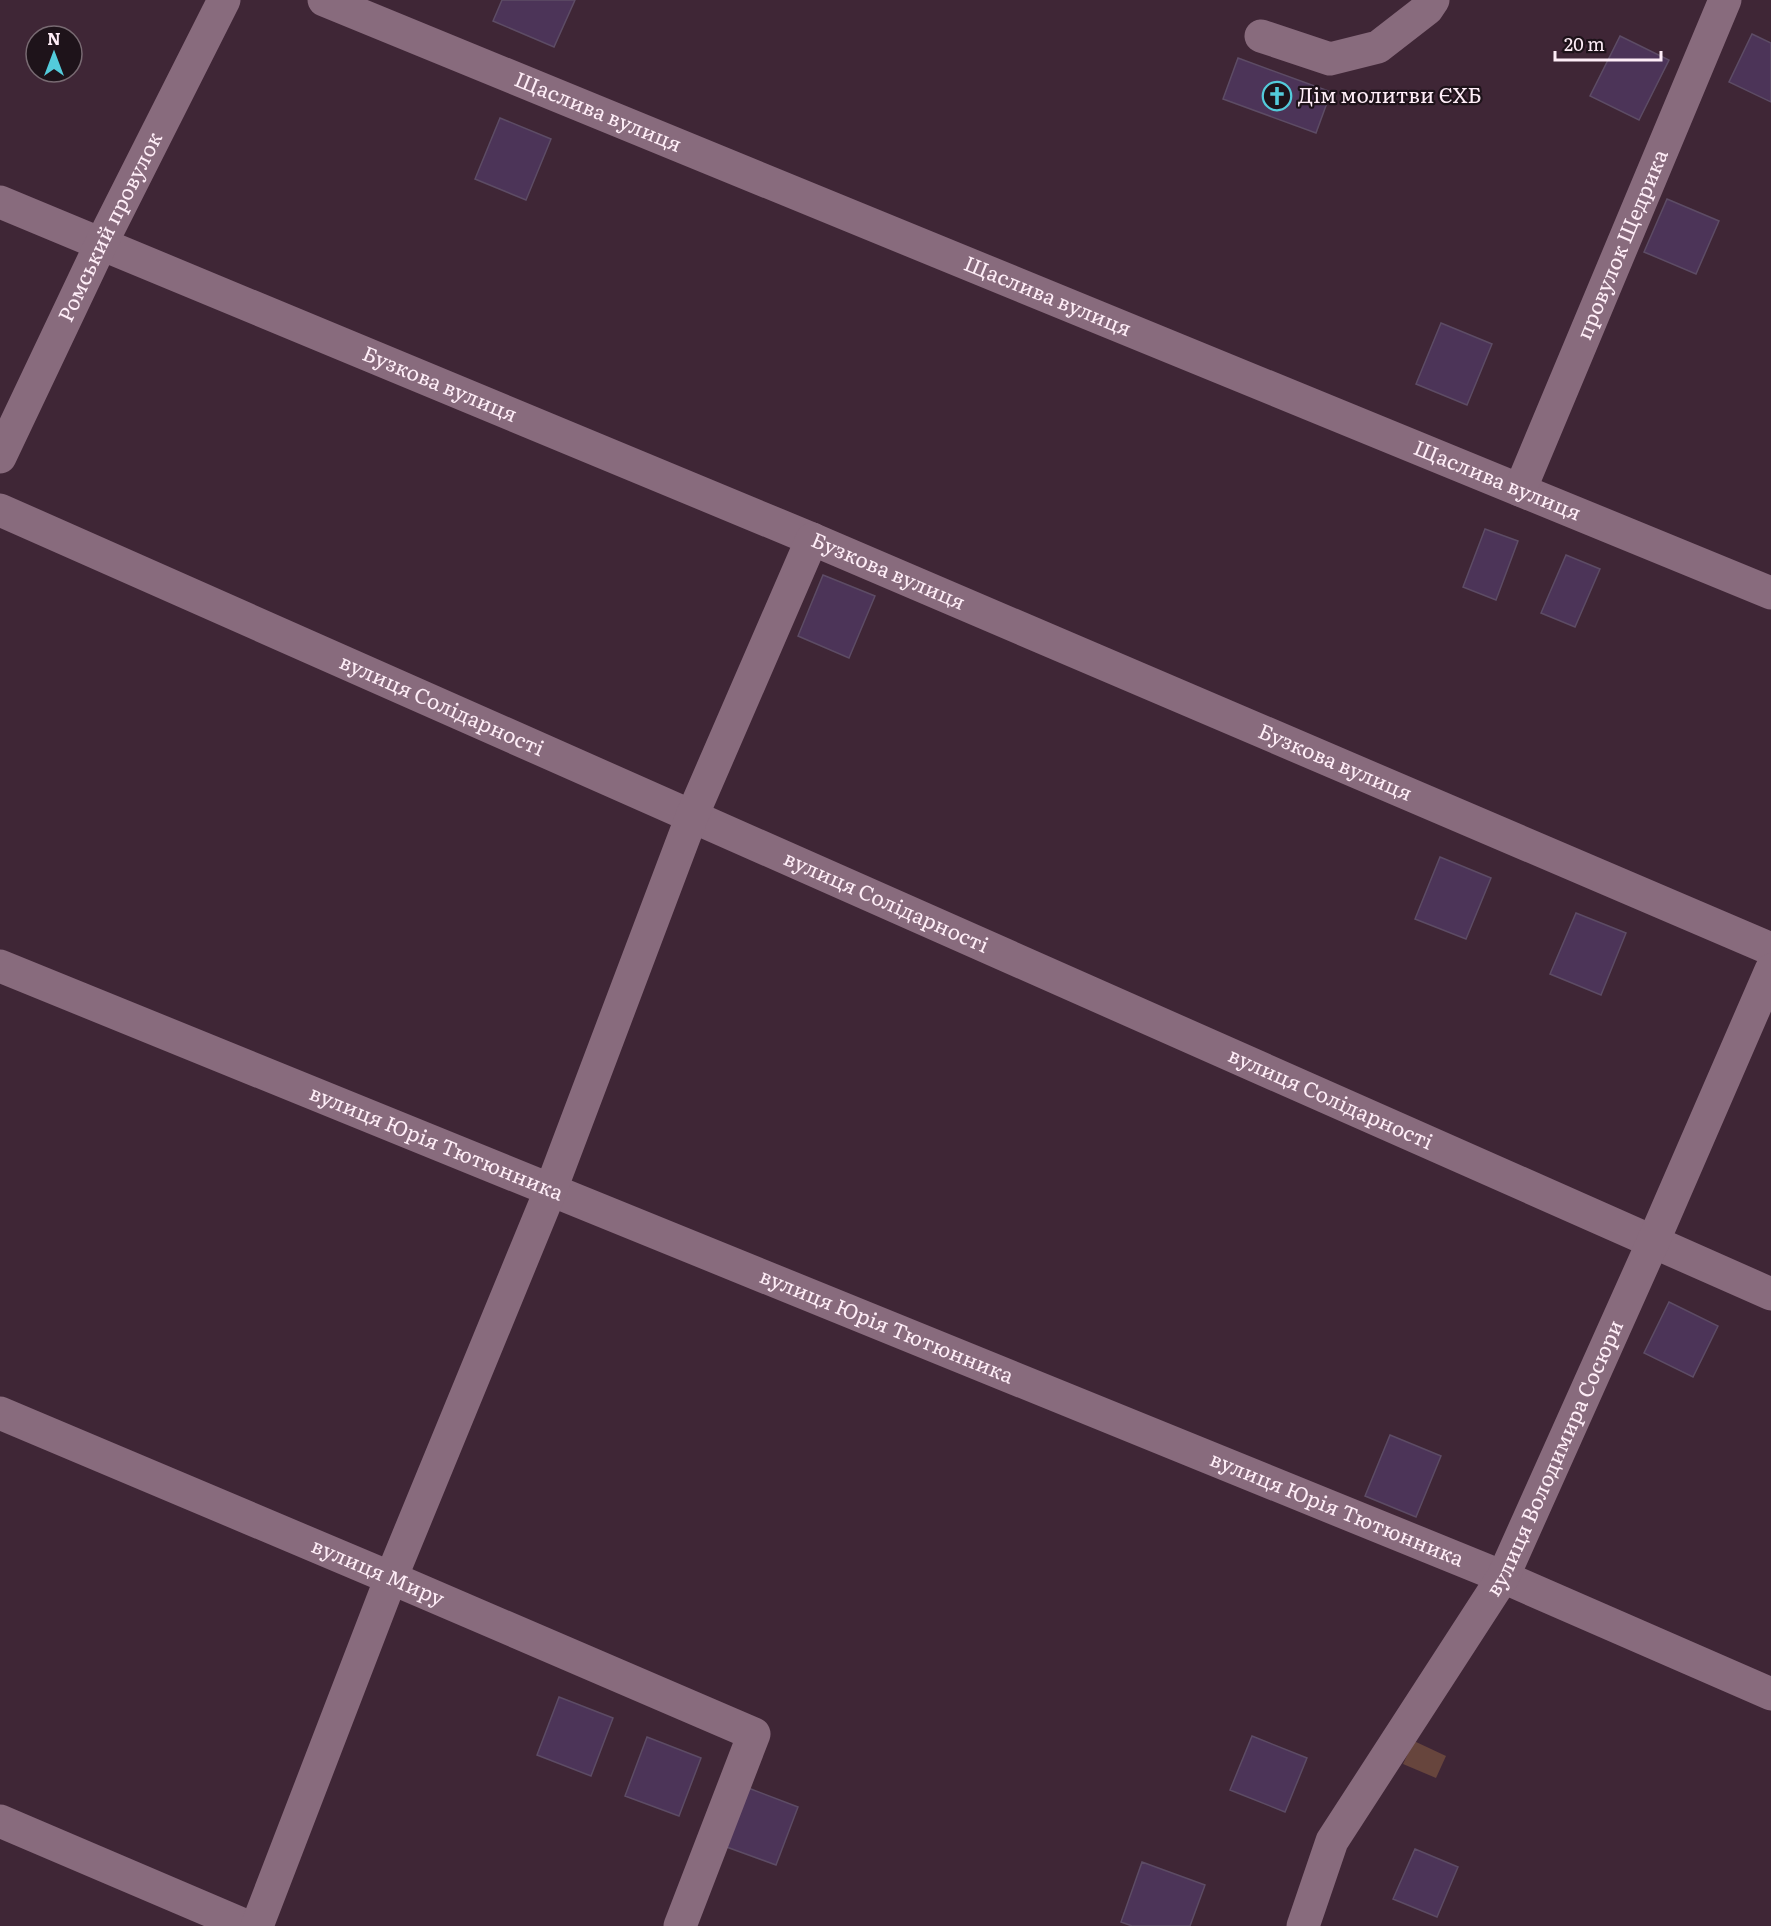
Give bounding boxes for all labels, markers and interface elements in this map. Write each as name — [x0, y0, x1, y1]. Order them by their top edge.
north arrow — [24, 24, 84, 84]
scale bar — [1555, 24, 1662, 62]
text: N — [47, 26, 61, 50]
text: 20 m — [1564, 30, 1605, 57]
street label: Щаслива вулиця — [510, 62, 687, 158]
place label: Дім молитви ЄХБ — [1298, 78, 1482, 109]
church icon: Дім молитви ЄХБ — [1261, 80, 1293, 112]
street label: Ромський провулок — [48, 125, 168, 326]
street label: провулок Щедрика — [1567, 143, 1674, 344]
street label: Щаслива вулиця — [960, 246, 1137, 342]
street label: Бузкова вулиця — [359, 336, 523, 428]
street label: Щаслива вулиця — [1410, 430, 1587, 527]
street label: Бузкова вулиця — [807, 523, 971, 616]
street label: вулиця Солідарності — [335, 644, 550, 762]
street label: Бузкова вулиця — [1254, 714, 1418, 807]
street label: вулиця Солідарності — [780, 841, 994, 959]
street label: вулиця Солідарності — [1224, 1038, 1439, 1156]
street label: вулиця Юрія Тютюнника — [306, 1076, 570, 1207]
street label: вулиця Юрія Тютюнника — [756, 1259, 1020, 1390]
street label: вулиця Володимира Сосюри — [1477, 1314, 1629, 1602]
street label: вулиця Юрія Тютюнника — [1206, 1442, 1470, 1573]
street label: вулиця Миру — [307, 1528, 451, 1613]

